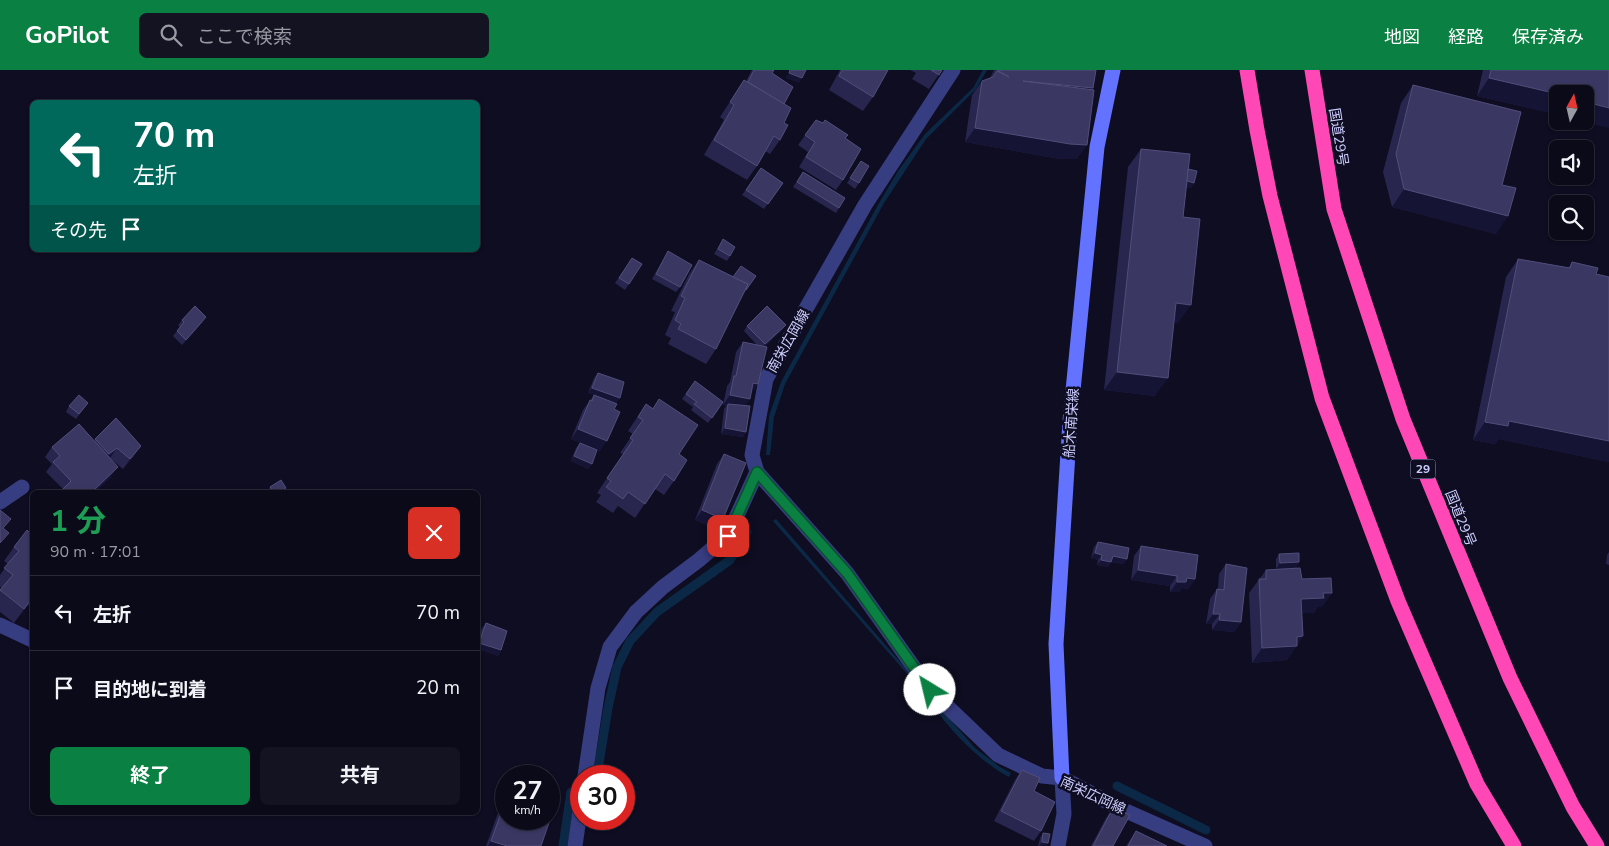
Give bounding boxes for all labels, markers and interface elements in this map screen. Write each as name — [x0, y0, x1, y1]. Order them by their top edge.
search box — [139, 13, 489, 58]
text: GoPilot — [25, 19, 109, 51]
icon: search — [157, 21, 185, 49]
text: ここで検索 — [197, 24, 292, 50]
text: 地図 — [1384, 25, 1420, 49]
text: 経路 — [1448, 25, 1484, 49]
text: 保存済み — [1512, 25, 1584, 49]
north arrow — [1549, 85, 1594, 130]
map controls — [1549, 85, 1594, 240]
street label: 国道29号 — [1325, 107, 1352, 168]
text: 70 m — [133, 112, 215, 159]
icon: left — [50, 120, 115, 185]
button: sound — [1549, 140, 1594, 185]
text: 左折 — [133, 161, 177, 191]
button: search — [1549, 195, 1594, 240]
icon: arrive — [117, 215, 145, 243]
text: その先 — [50, 218, 107, 244]
street label: 南栄広岡線 — [763, 306, 814, 376]
street label: 船木南栄線 — [1060, 387, 1083, 459]
road number: 29 — [1410, 459, 1436, 478]
street label: 国道29号 — [1441, 487, 1480, 549]
text: 1 分 — [50, 501, 106, 542]
button: close — [408, 507, 460, 559]
pin — [707, 515, 749, 557]
icon: arrive — [714, 522, 742, 550]
text: 90 m · 17:01 — [50, 541, 141, 563]
icon: left — [50, 599, 78, 627]
text: 70 m — [416, 600, 460, 626]
text: 左折 — [93, 602, 131, 628]
position arrow — [903, 663, 955, 715]
icon: arrive — [50, 674, 78, 702]
text: 20 m — [416, 675, 460, 701]
text: 目的地に到着 — [93, 677, 207, 703]
button: 終了 — [50, 747, 250, 805]
button: 共有 — [260, 747, 460, 805]
speed limit sign: 30 — [570, 765, 635, 830]
street label: 南栄広岡線 — [1057, 772, 1129, 819]
text: 27 — [512, 774, 543, 808]
text: km/h — [514, 802, 541, 818]

